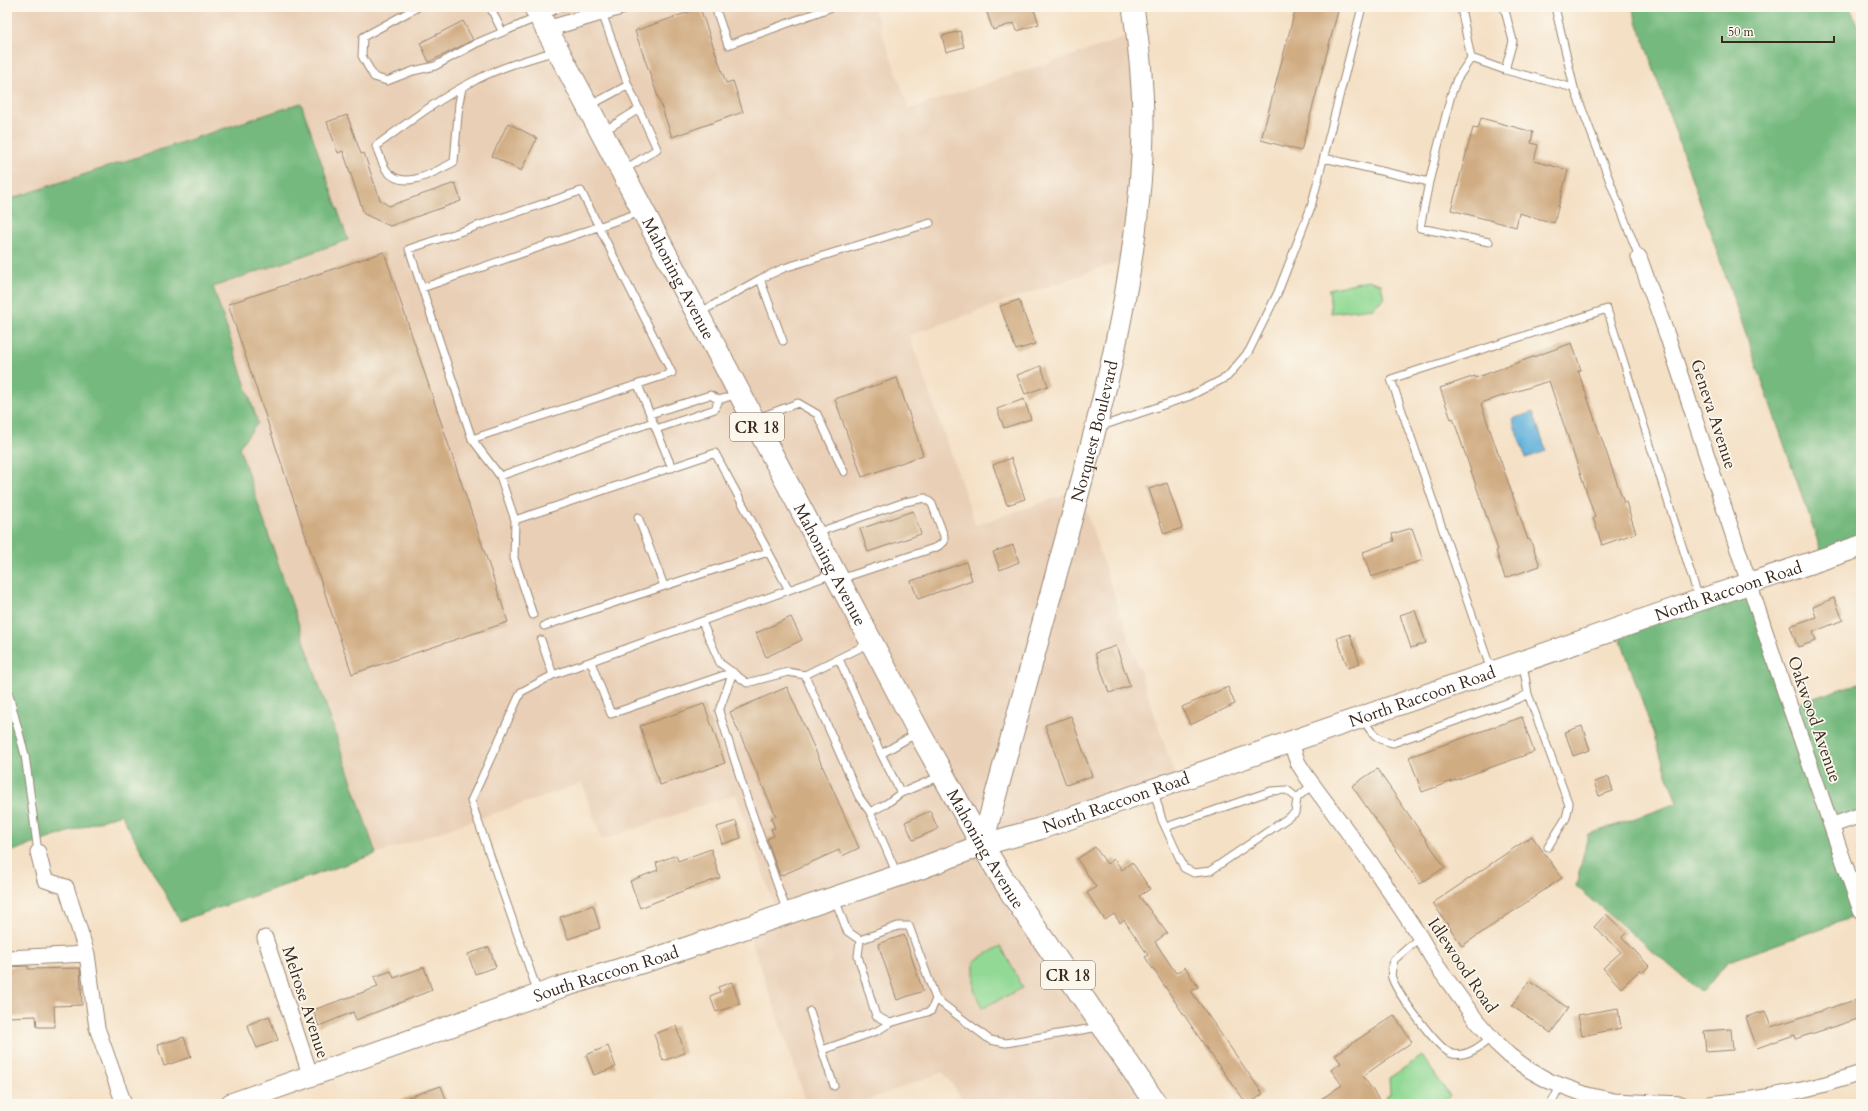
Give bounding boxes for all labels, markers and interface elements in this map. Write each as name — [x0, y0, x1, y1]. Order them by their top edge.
scale bar — [1722, 18, 1834, 44]
text: 50 m — [1728, 24, 1755, 40]
street label: Mahoning Avenue — [636, 213, 720, 344]
street label: Geneva Avenue — [1685, 356, 1742, 472]
street label: Norquest Boulevard — [1066, 358, 1124, 504]
road number: CR 18 — [730, 413, 784, 441]
street label: Mahoning Avenue — [788, 500, 872, 630]
street label: North Raccoon Road — [1652, 556, 1805, 627]
street label: Oakwood Avenue — [1782, 653, 1847, 785]
street label: North Raccoon Road — [1346, 661, 1499, 733]
street label: North Raccoon Road — [1039, 767, 1192, 839]
street label: Mahoning Avenue — [941, 785, 1030, 914]
street label: Idlewood Road — [1422, 913, 1503, 1017]
street label: South Raccoon Road — [530, 940, 682, 1008]
street label: Melrose Avenue — [277, 943, 334, 1061]
road number: CR 18 — [1041, 961, 1095, 989]

